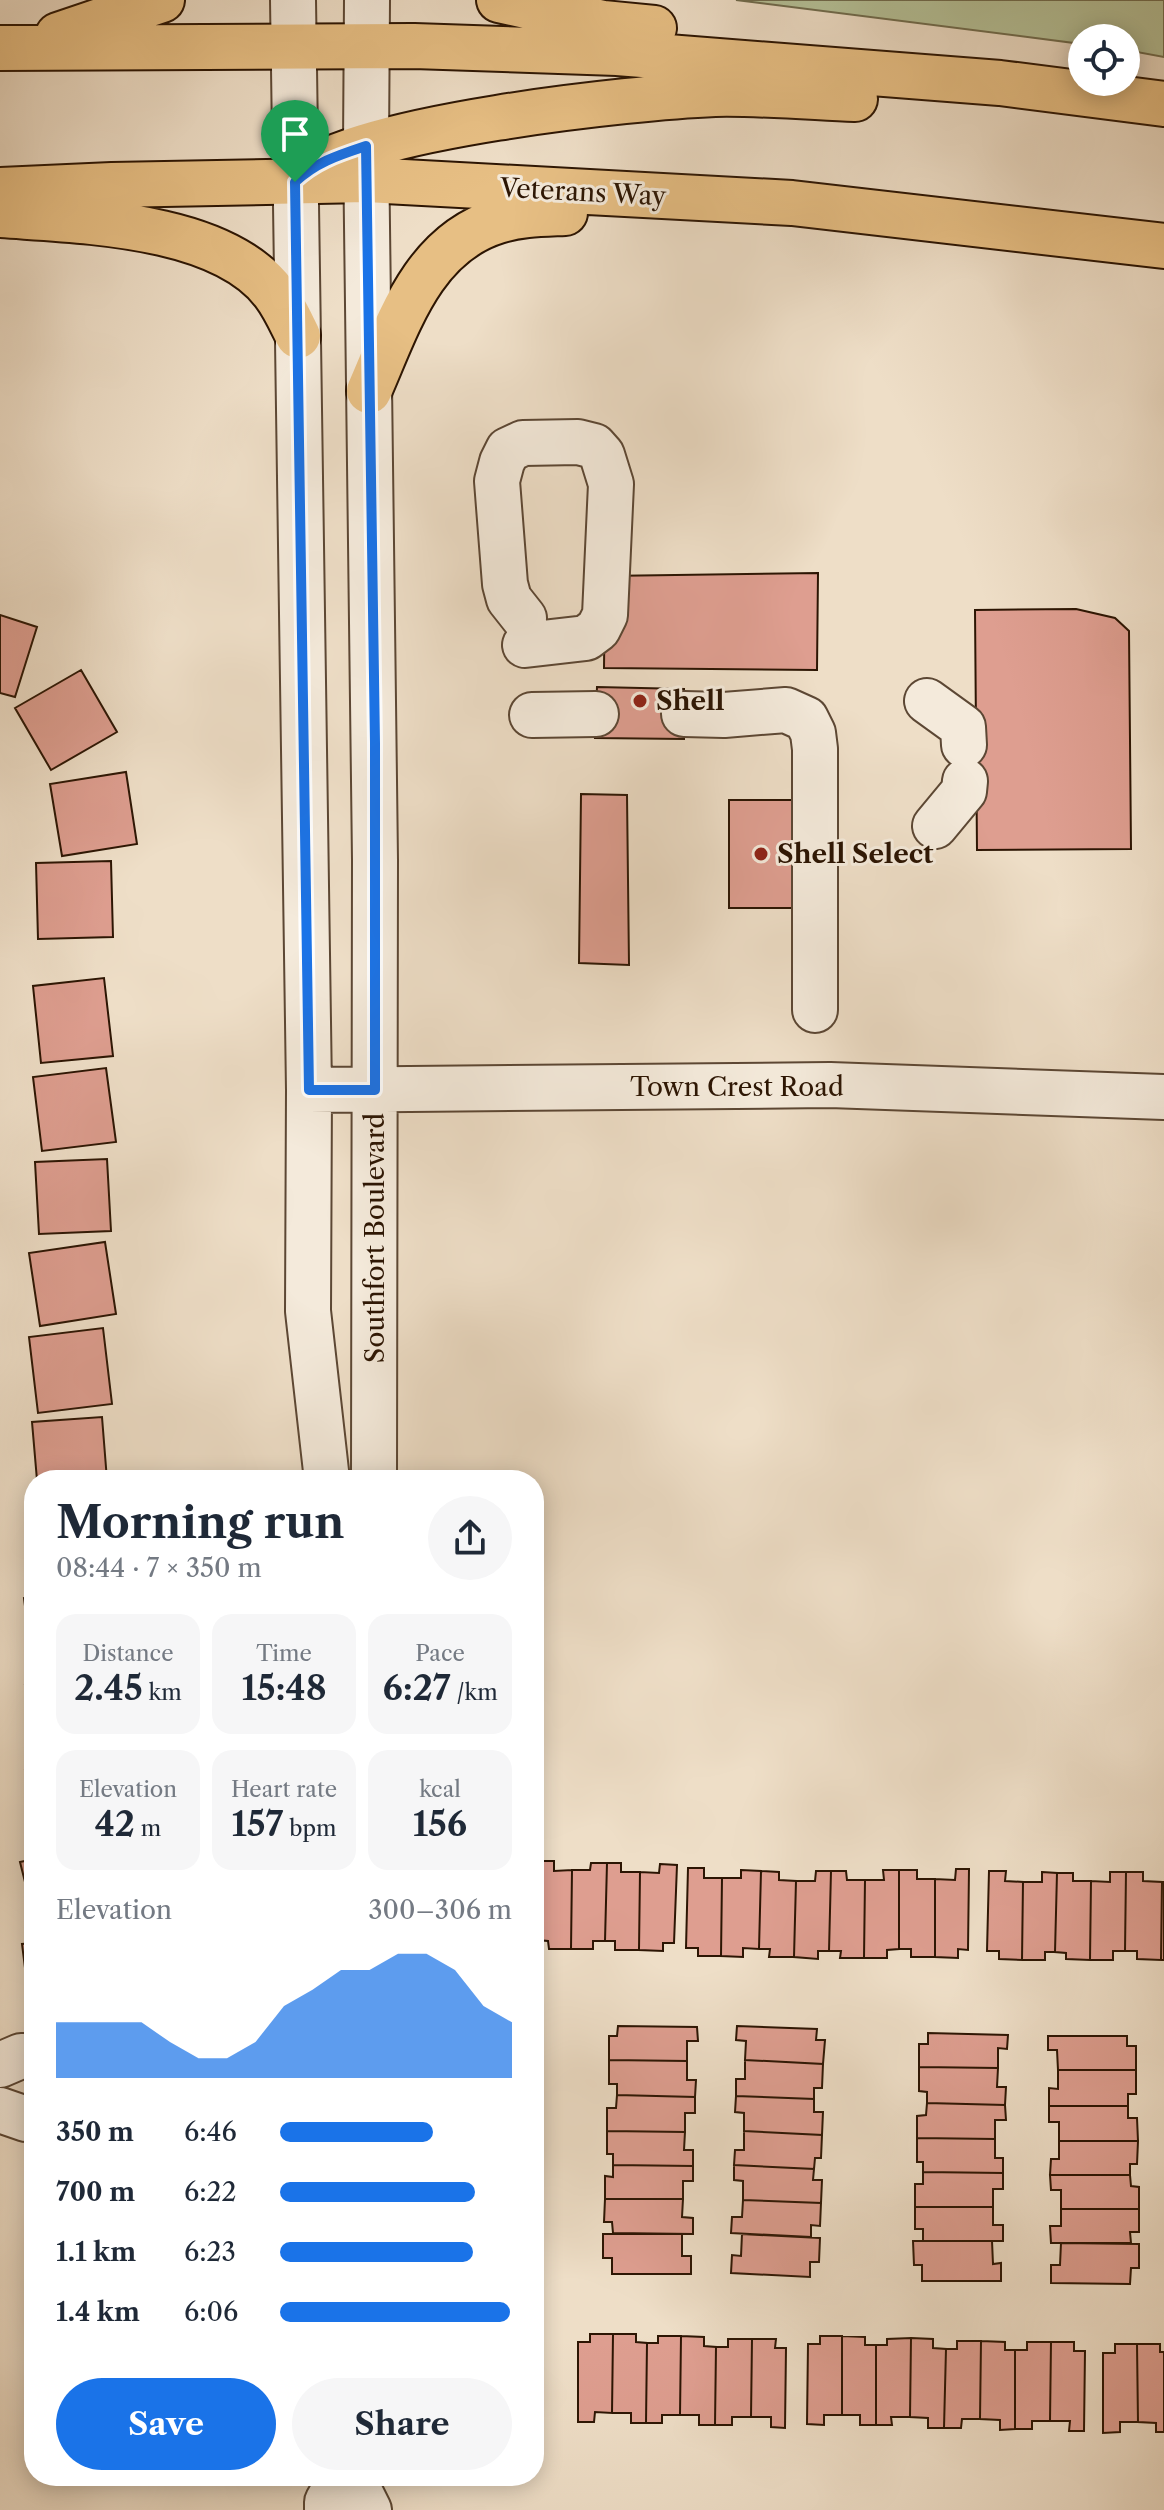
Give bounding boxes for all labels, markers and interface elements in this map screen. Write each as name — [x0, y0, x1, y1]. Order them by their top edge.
map controls — [1068, 24, 1140, 96]
button: locate — [1068, 24, 1140, 96]
pin — [261, 100, 329, 182]
icon: arrive — [273, 112, 317, 156]
street label: Veterans Way — [498, 172, 668, 212]
place label: Shell — [656, 685, 724, 717]
marker: Shell — [631, 692, 649, 710]
place label: Shell Select — [777, 838, 934, 870]
marker: Shell Select — [752, 845, 770, 863]
street label: Town Crest Road — [630, 1071, 844, 1103]
street label: Southfort Boulevard — [359, 1113, 391, 1363]
text: Morning run — [56, 1495, 345, 1549]
button: share — [428, 1496, 512, 1580]
text: 08:44 · 7 × 350 m — [56, 1552, 262, 1584]
text: Distance — [82, 1640, 174, 1667]
text: Time — [256, 1640, 312, 1667]
text: Pace — [415, 1640, 465, 1667]
text: 2.45 — [74, 1667, 143, 1709]
text: 15:48 — [241, 1667, 327, 1709]
text: 6:27 — [382, 1667, 451, 1709]
text: km — [143, 1679, 182, 1706]
text: /km — [451, 1679, 498, 1706]
text: Elevation — [79, 1776, 177, 1803]
text: Heart rate — [231, 1776, 337, 1803]
text: kcal — [419, 1776, 461, 1803]
text: 42 — [95, 1803, 135, 1845]
text: 157 — [232, 1803, 283, 1845]
text: 156 — [413, 1803, 467, 1845]
text: m — [135, 1815, 161, 1842]
text: bpm — [283, 1815, 337, 1842]
text: Elevation — [56, 1894, 172, 1926]
text: 300–306 m — [368, 1894, 512, 1926]
text: 350 m — [56, 2116, 134, 2148]
text: 6:46 — [184, 2116, 237, 2148]
text: 700 m — [56, 2176, 135, 2208]
text: 6:22 — [184, 2176, 236, 2208]
text: 1.1 km — [56, 2236, 136, 2268]
text: 6:23 — [184, 2236, 236, 2268]
text: 1.4 km — [56, 2296, 140, 2328]
text: 6:06 — [184, 2296, 238, 2328]
button: Save — [56, 2378, 276, 2470]
button: Share — [292, 2378, 512, 2470]

